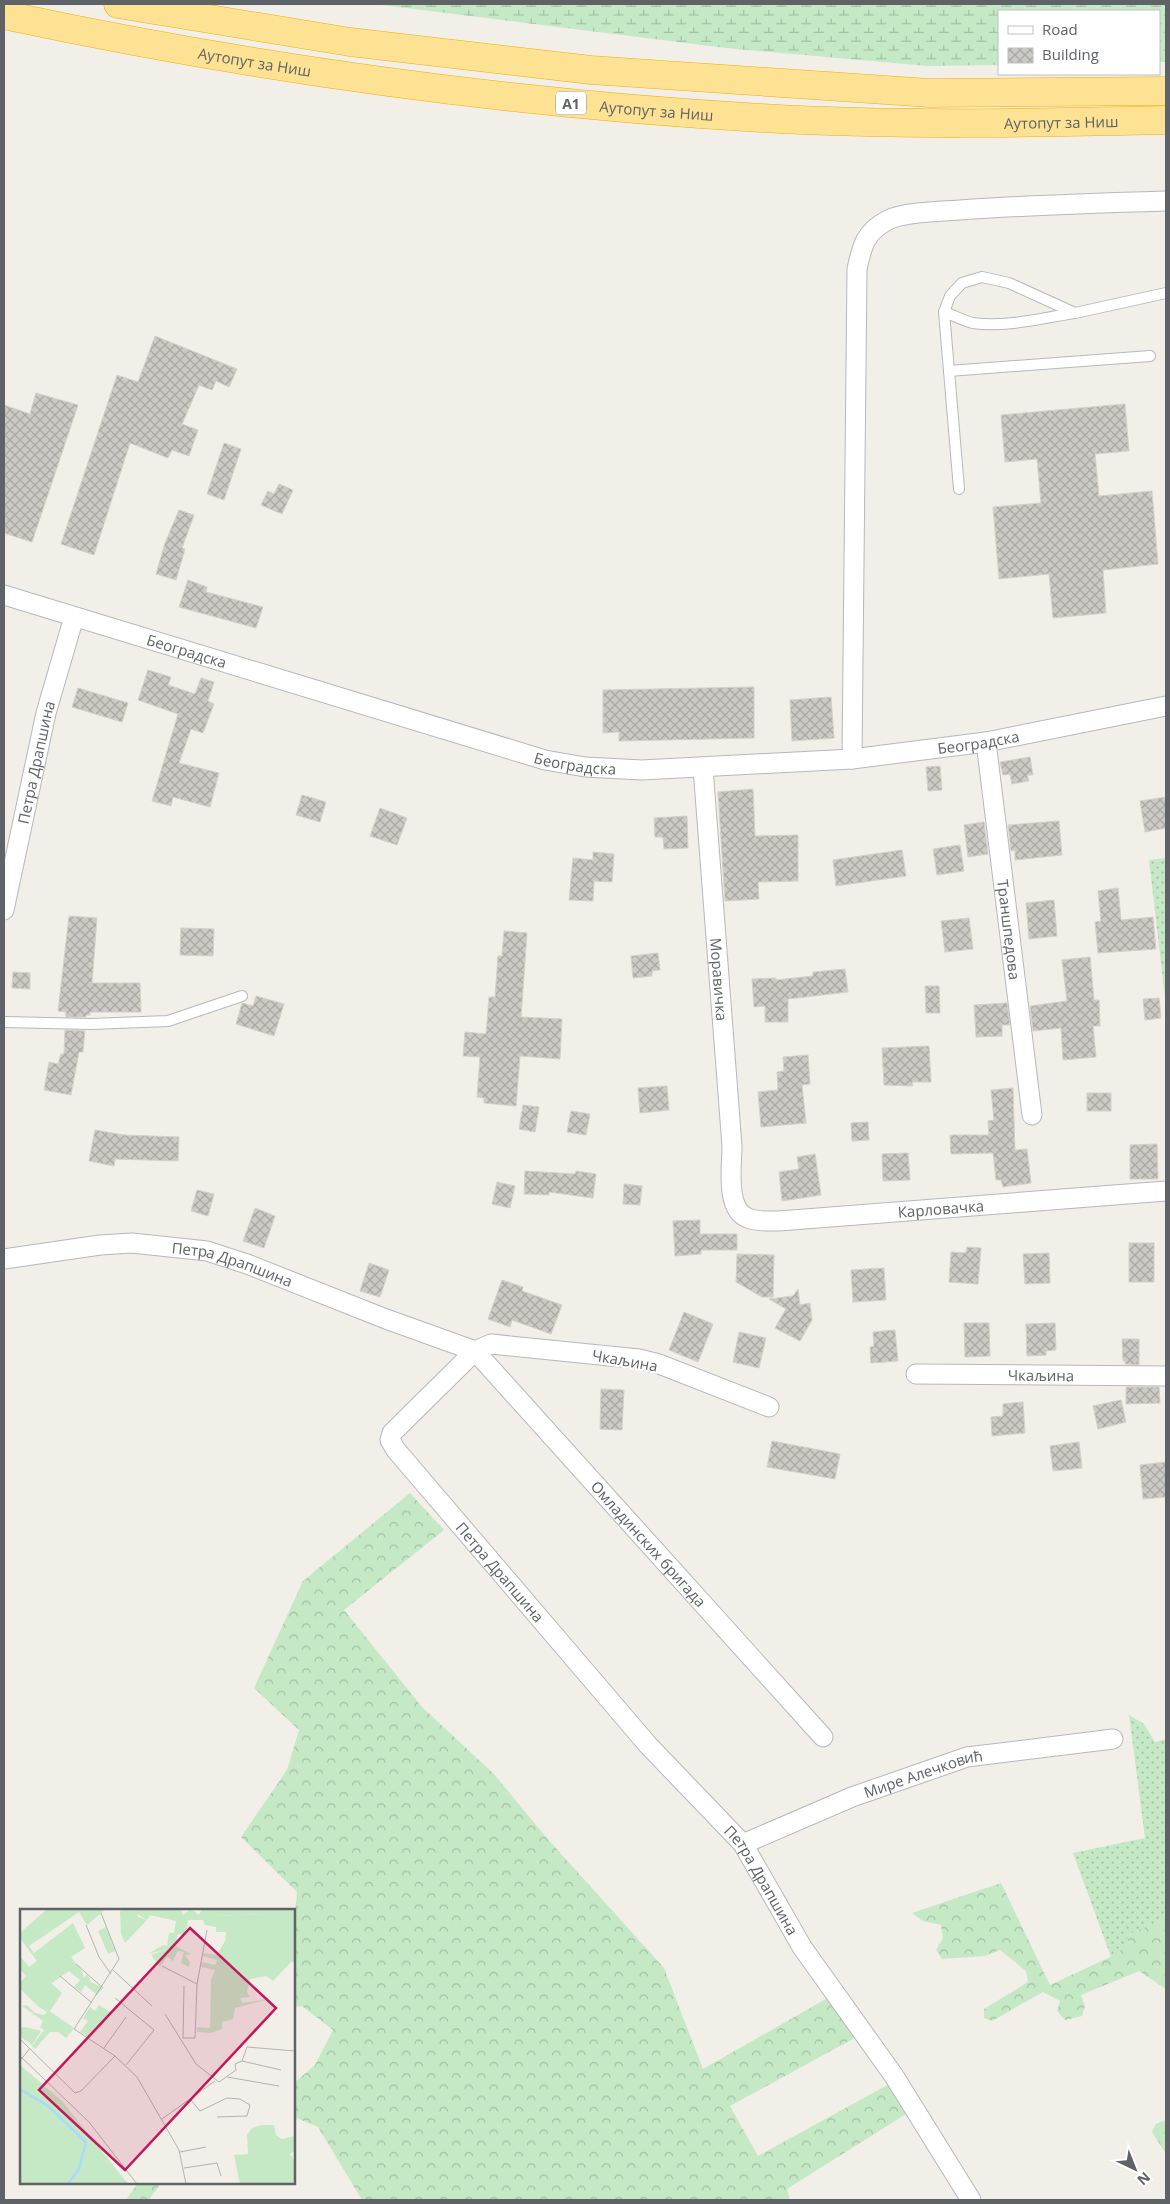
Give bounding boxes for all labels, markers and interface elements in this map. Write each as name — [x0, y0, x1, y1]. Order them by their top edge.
legend — [998, 10, 1160, 75]
text: Road — [1042, 19, 1078, 39]
street label: Аутопут за Ниш — [196, 43, 313, 81]
text: Building — [1042, 44, 1099, 64]
road number: A1 — [556, 92, 586, 115]
street label: Аутопут за Ниш — [599, 96, 714, 125]
street label: Аутопут за Ниш — [1004, 111, 1119, 133]
street label: Београдска — [144, 629, 229, 672]
street label: Петра Драпшина — [13, 698, 59, 826]
street label: Београдска — [936, 726, 1021, 758]
street label: Београдска — [532, 747, 617, 779]
street label: Траншпедова — [993, 878, 1025, 981]
street label: Моравичка — [706, 937, 732, 1022]
street label: Карловачка — [897, 1195, 985, 1222]
street label: Петра Драпшина — [171, 1237, 296, 1291]
street label: Чкаљина — [591, 1344, 659, 1376]
street label: Чкаљина — [1008, 1365, 1074, 1385]
street label: Омладинских бригада — [587, 1476, 711, 1611]
street label: Петра Драпшина — [452, 1518, 549, 1626]
street label: Мире Алечковић — [861, 1745, 984, 1802]
street label: Петра Драпшина — [720, 1821, 803, 1938]
inset map — [20, 1909, 295, 2184]
north arrow — [1110, 2144, 1160, 2194]
text: N — [1134, 2168, 1155, 2190]

